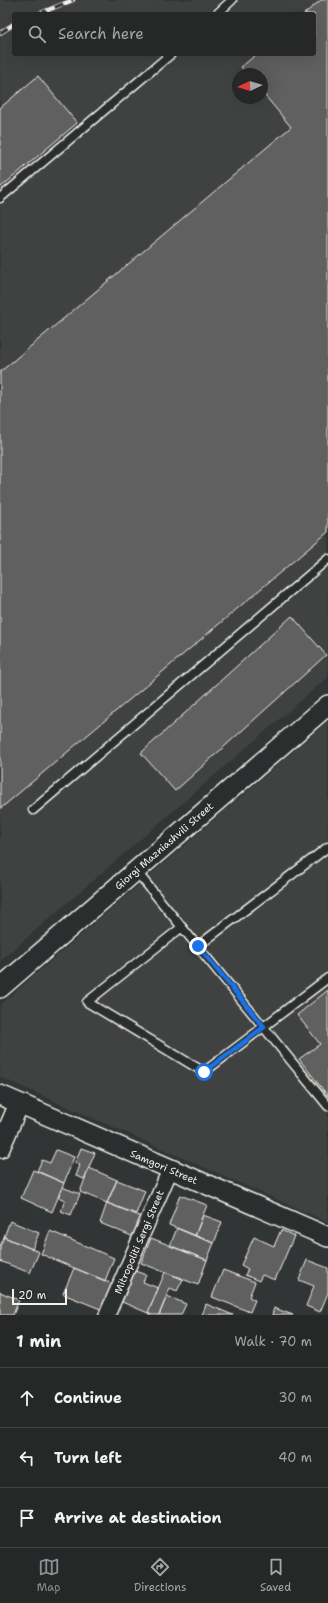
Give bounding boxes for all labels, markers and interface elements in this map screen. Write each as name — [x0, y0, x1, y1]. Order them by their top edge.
search box — [12, 12, 316, 56]
icon: search — [26, 23, 48, 45]
text: Search here — [58, 24, 144, 44]
north arrow — [232, 68, 268, 104]
street label: Giorgi Mazniashvili Street — [112, 800, 216, 892]
route end — [189, 937, 207, 955]
route start — [195, 1063, 213, 1081]
street label: Samgori Street — [128, 1147, 200, 1187]
street label: Mitropoliti Sergi Street — [111, 1188, 167, 1296]
scale bar — [12, 1287, 67, 1306]
text: 20 m — [18, 1288, 46, 1303]
text: 1 min — [16, 1330, 61, 1352]
text: Walk · 70 m — [235, 1333, 312, 1350]
icon: ahead — [16, 1387, 38, 1409]
text: Continue — [54, 1388, 122, 1408]
text: 30 m — [278, 1389, 312, 1406]
icon: left — [16, 1447, 38, 1469]
text: Turn left — [54, 1448, 122, 1468]
text: 40 m — [278, 1449, 312, 1466]
icon: arrive — [16, 1507, 38, 1529]
text: Arrive at destination — [54, 1508, 222, 1528]
tab: Map — [37, 1556, 60, 1595]
tab: Directions — [134, 1556, 186, 1595]
tab: Saved — [260, 1556, 291, 1595]

